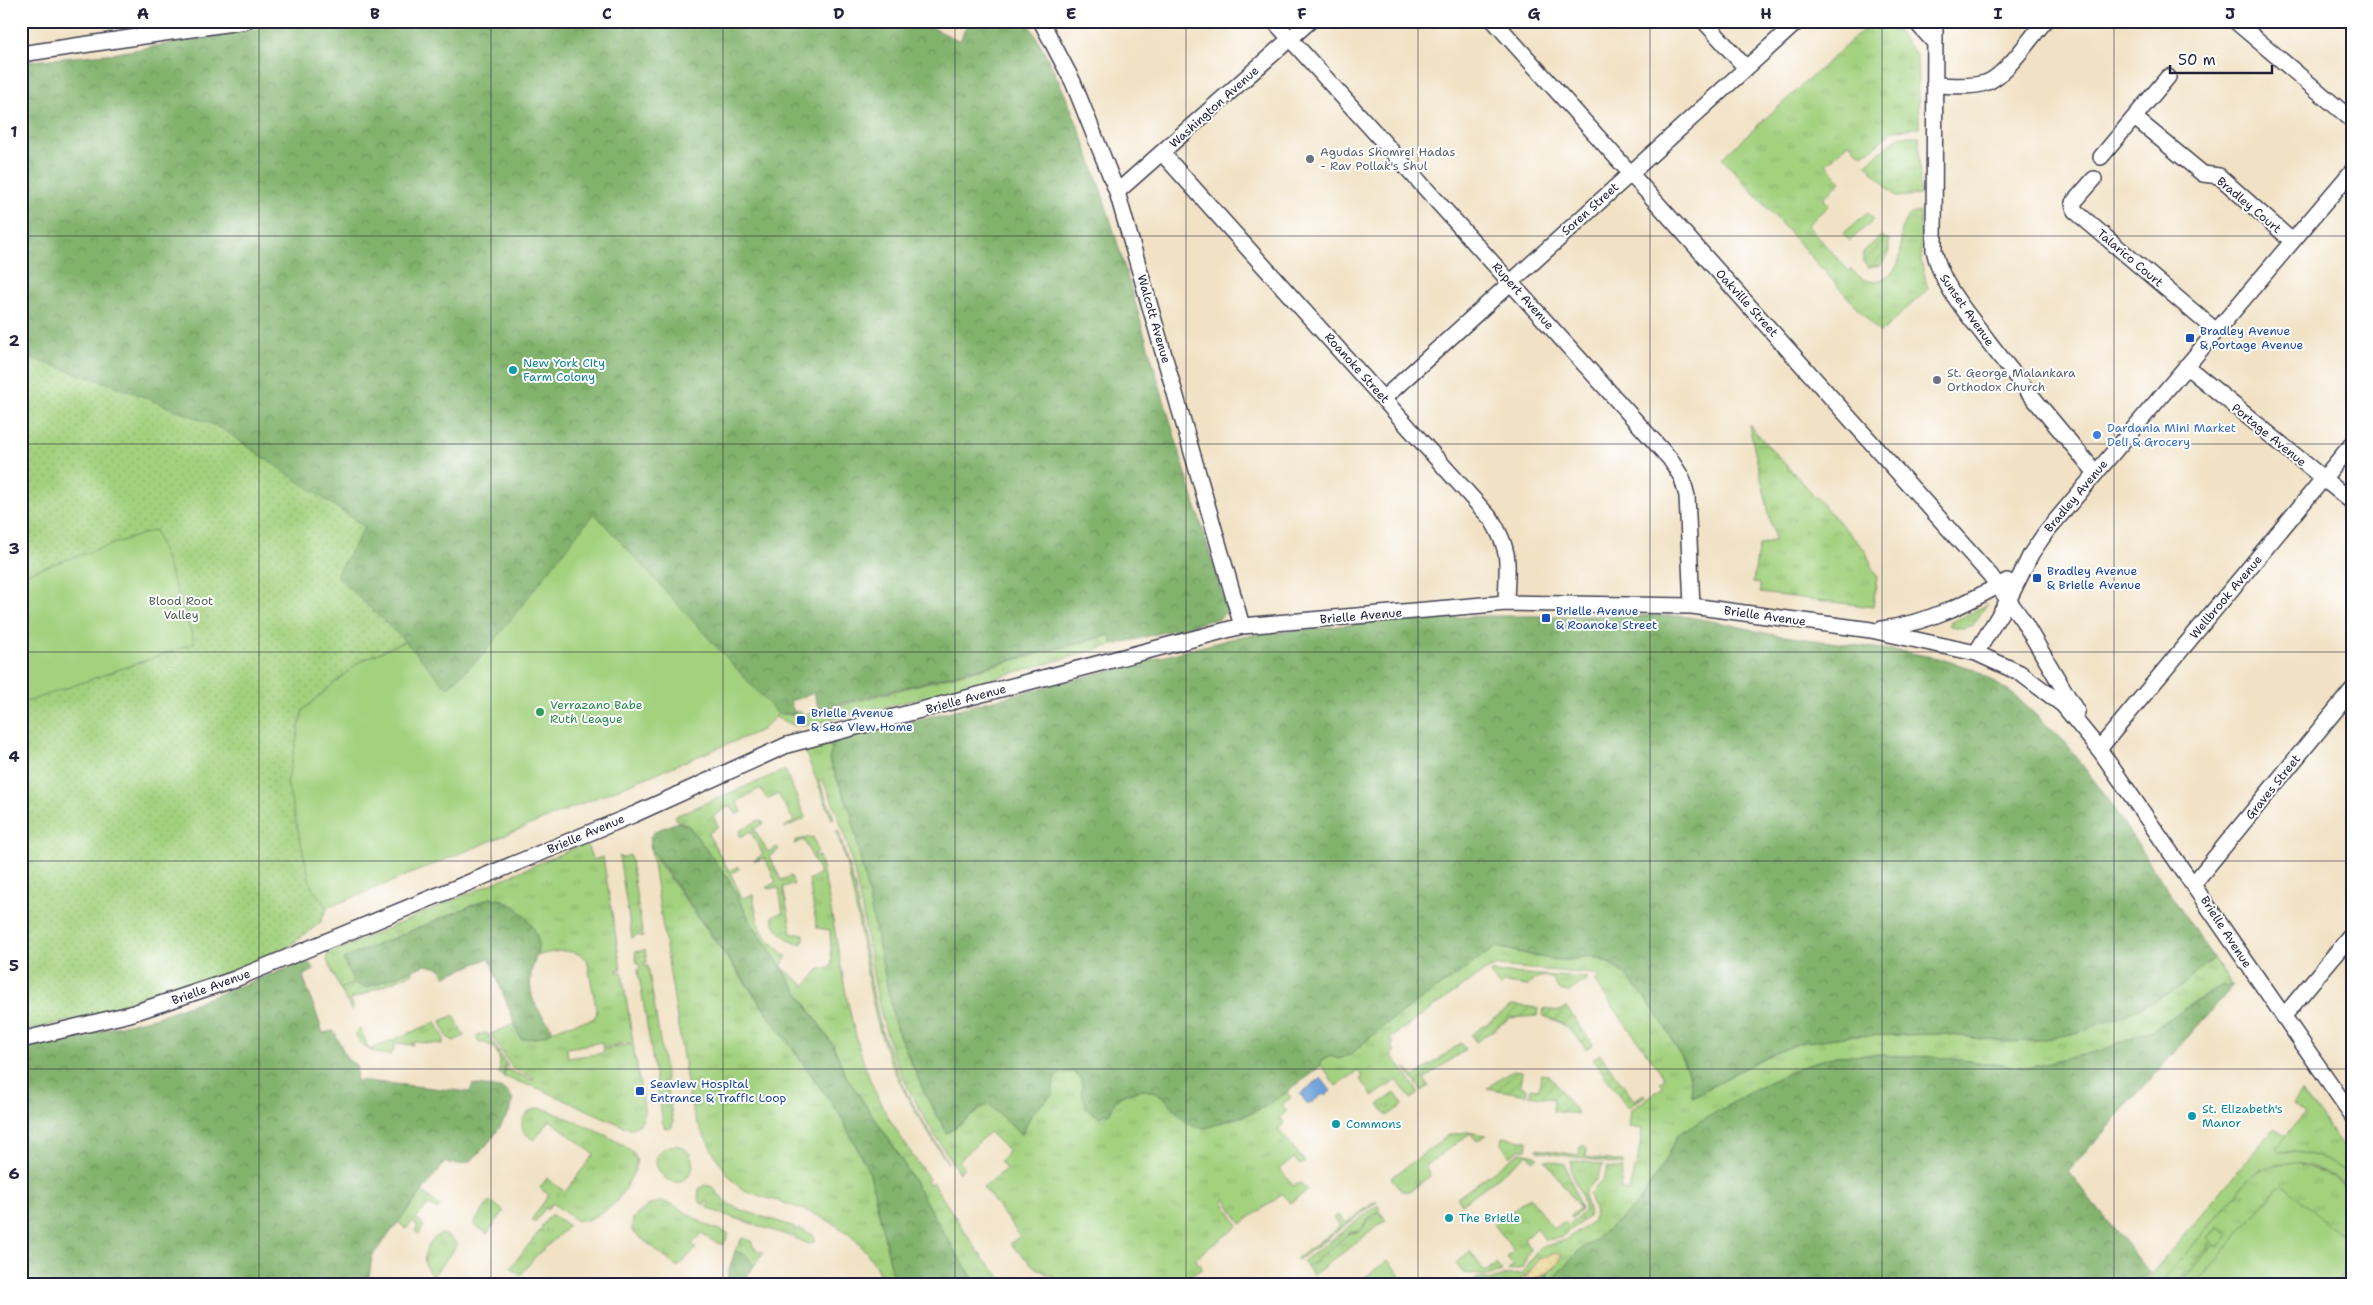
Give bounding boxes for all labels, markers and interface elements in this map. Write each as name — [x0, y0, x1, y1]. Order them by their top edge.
text: A — [137, 3, 149, 24]
text: B — [370, 3, 380, 24]
text: C — [602, 3, 612, 24]
text: D — [833, 3, 845, 24]
text: E — [1066, 3, 1076, 24]
text: F — [1297, 3, 1307, 24]
text: G — [1528, 3, 1541, 24]
text: H — [1760, 3, 1772, 24]
text: I — [1994, 3, 2003, 24]
text: J — [2225, 3, 2235, 24]
scale bar — [2170, 42, 2273, 74]
text: 50 m — [2178, 50, 2216, 70]
street label: Washington Avenue — [1166, 62, 1262, 151]
text: 1 — [10, 121, 18, 142]
place label: Agudas Shomrei Hadas - Rav Pollak's Shul — [1320, 144, 1456, 174]
marker: Agudas Shomrei Hadas - Rav Pollak's Shul — [1304, 153, 1316, 165]
street label: Bradley Court — [2213, 173, 2285, 237]
street label: Soren Street — [1558, 179, 1622, 239]
street label: Talarico Court — [2094, 226, 2166, 290]
street label: Rupert Avenue — [1489, 259, 1558, 333]
street label: Oakville Street — [1712, 266, 1782, 340]
street label: Sunset Avenue — [1936, 271, 1998, 349]
street label: Walcott Avenue — [1134, 273, 1174, 365]
place label: Bradley Avenue & Portage Avenue — [2200, 323, 2304, 353]
street label: Roanoke Street — [1321, 329, 1393, 407]
text: 2 — [8, 330, 20, 351]
marker: Bradley Avenue & Portage Avenue — [2184, 332, 2196, 344]
place label: New York City Farm Colony — [523, 355, 605, 385]
marker: New York City Farm Colony — [507, 364, 519, 376]
place label: St. George Malankara Orthodox Church — [1947, 365, 2076, 395]
marker: St. George Malankara Orthodox Church — [1931, 374, 1943, 386]
street label: Portage Avenue — [2228, 400, 2310, 470]
place label: Dardania Mini Market Deli & Grocery — [2107, 420, 2236, 450]
marker: Dardania Mini Market Deli & Grocery — [2091, 429, 2103, 441]
street label: Bradley Avenue — [2041, 456, 2111, 536]
text: 3 — [8, 538, 20, 559]
street label: Wellbrook Avenue — [2186, 552, 2266, 642]
place label: Bradley Avenue & Brielle Avenue — [2047, 563, 2141, 593]
marker: Bradley Avenue & Brielle Avenue — [2031, 572, 2043, 584]
park label: Blood Root Valley — [149, 593, 213, 623]
street label: Brielle Avenue — [1723, 602, 1807, 630]
place label: Brielle Avenue & Roanoke Street — [1556, 603, 1657, 633]
street label: Brielle Avenue — [1319, 604, 1403, 628]
marker: Brielle Avenue & Roanoke Street — [1540, 612, 1552, 624]
street label: Brielle Avenue — [924, 681, 1008, 717]
place label: Verrazano Babe Ruth League — [550, 697, 643, 727]
place label: Brielle Avenue & Sea View Home — [811, 705, 913, 735]
marker: Verrazano Babe Ruth League — [534, 706, 546, 718]
marker: Brielle Avenue & Sea View Home — [795, 714, 807, 726]
text: 4 — [8, 746, 20, 767]
street label: Graves Street — [2242, 751, 2304, 823]
street label: Brielle Avenue — [545, 810, 627, 857]
street label: Brielle Avenue — [2197, 893, 2255, 971]
text: 5 — [9, 955, 19, 976]
street label: Brielle Avenue — [170, 965, 253, 1009]
place label: Seaview Hospital Entrance & Traffic Loop — [650, 1076, 786, 1106]
marker: Seaview Hospital Entrance & Traffic Loop — [634, 1085, 646, 1097]
place label: St. Elizabeth's Manor — [2202, 1101, 2283, 1131]
marker: St. Elizabeth's Manor — [2186, 1110, 2198, 1122]
place label: Commons — [1346, 1116, 1401, 1132]
marker: Commons — [1330, 1118, 1342, 1130]
text: 6 — [8, 1163, 20, 1184]
place label: The Brielle — [1459, 1210, 1520, 1226]
marker: The Brielle — [1443, 1212, 1455, 1224]

